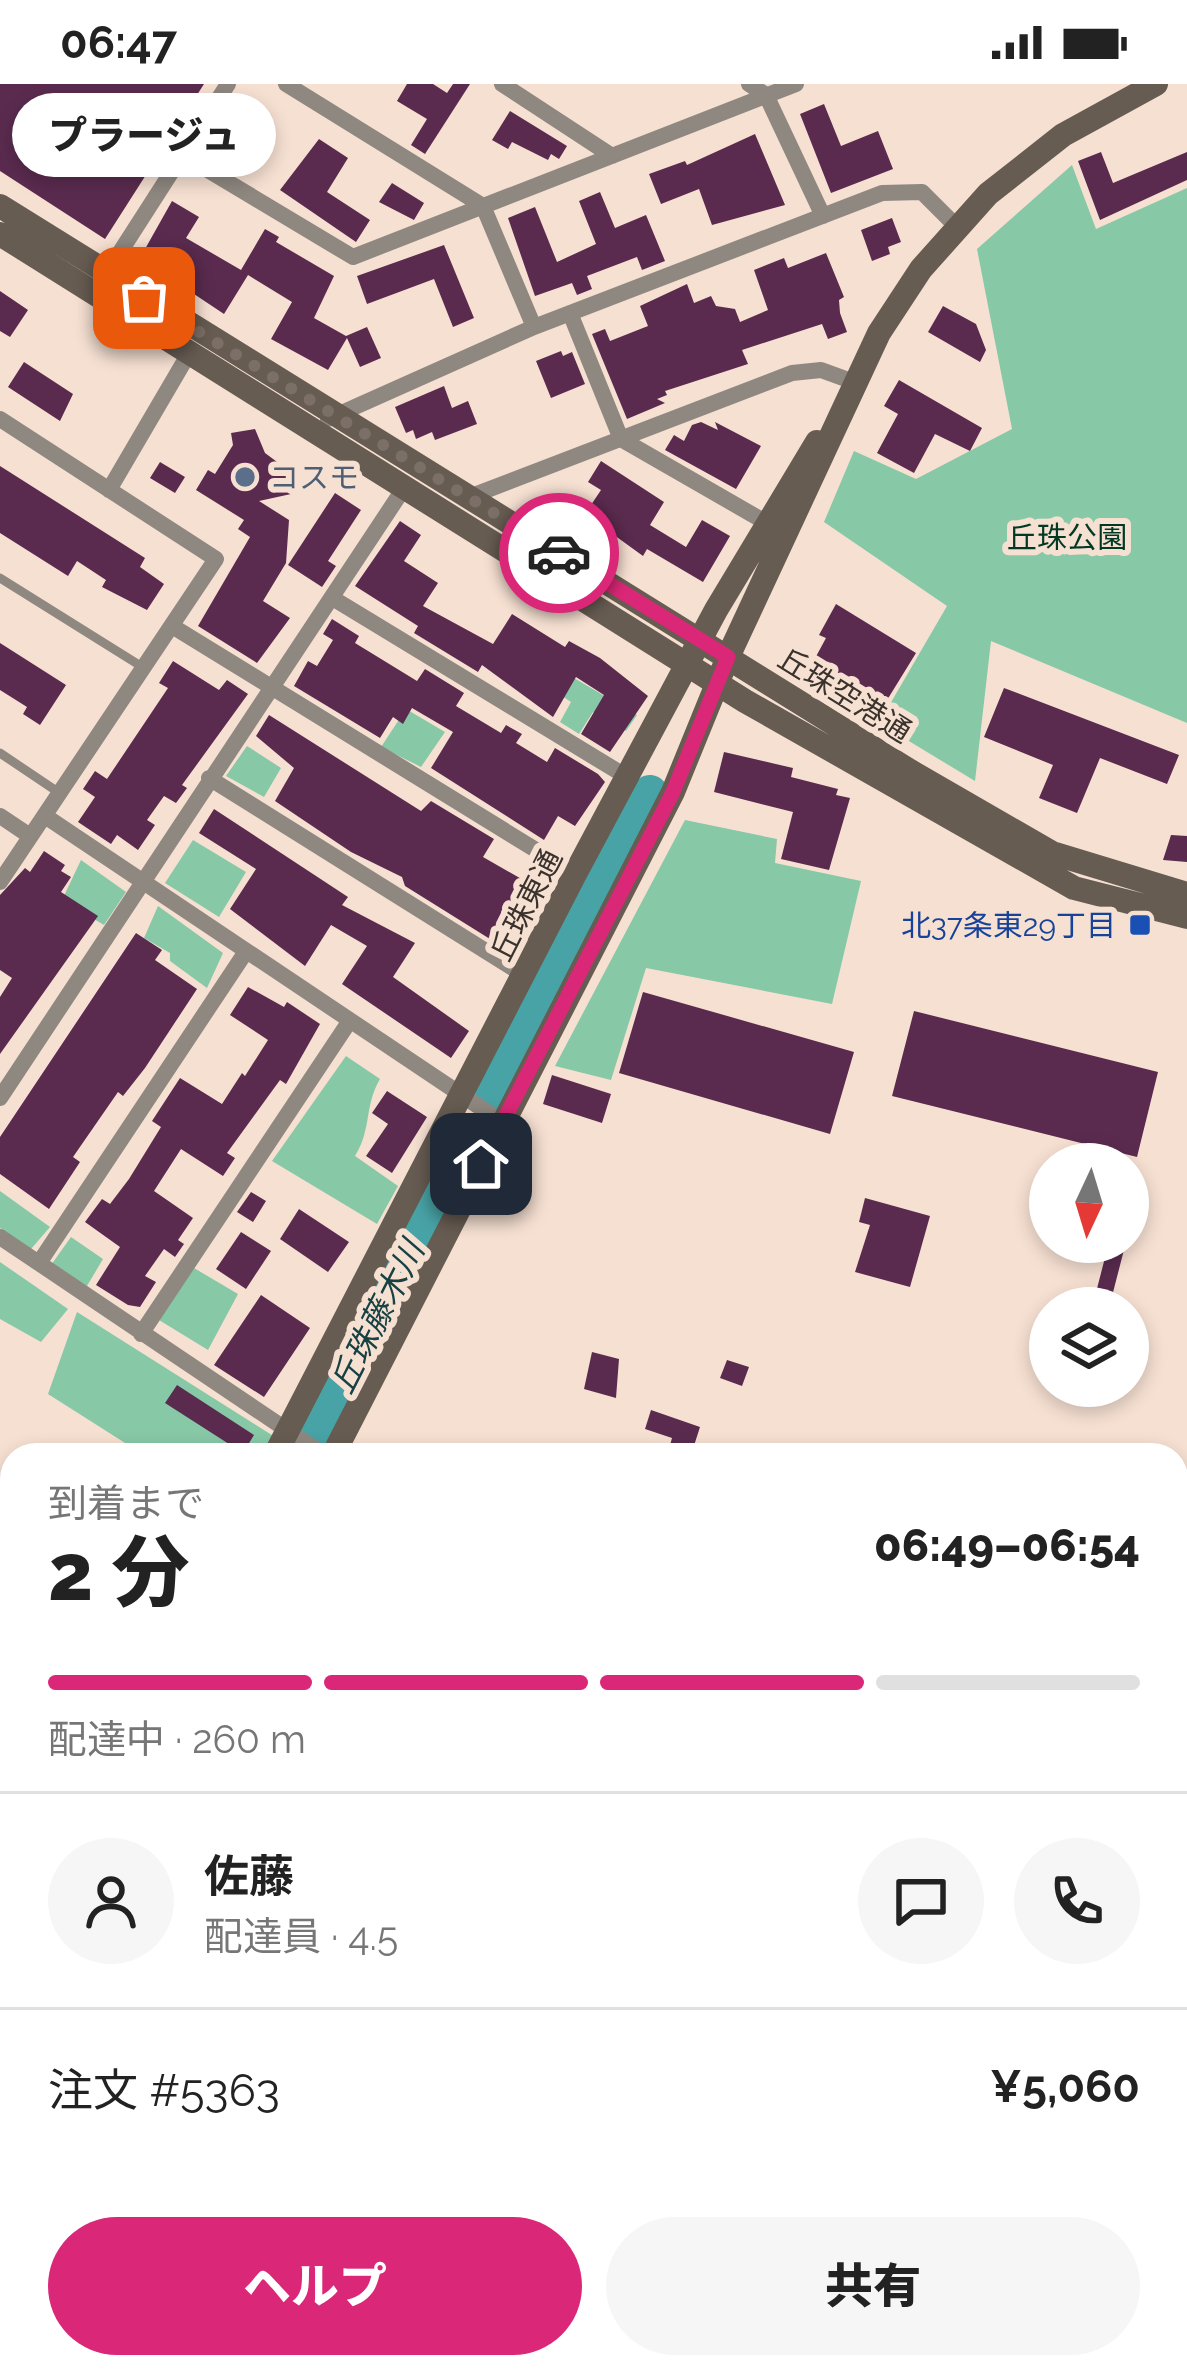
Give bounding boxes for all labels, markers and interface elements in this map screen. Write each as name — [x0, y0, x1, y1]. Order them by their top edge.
text: 06:47 — [60, 16, 177, 69]
callout: プラージュ — [12, 94, 276, 178]
text: プラージュ — [48, 112, 240, 158]
pin — [93, 247, 195, 349]
icon: bag — [111, 265, 177, 331]
place label: コスモ — [269, 460, 359, 495]
marker: コスモ — [232, 464, 258, 490]
courier — [499, 493, 619, 613]
icon: car — [526, 520, 592, 586]
park label: 丘珠公園 — [1007, 520, 1127, 555]
street label: 丘珠空港通 — [772, 640, 918, 750]
street label: 丘珠東通 — [483, 844, 569, 966]
place label: 北37条東29丁目 — [901, 908, 1116, 943]
marker: 北37条東29丁目 — [1127, 912, 1153, 938]
pin — [430, 1113, 532, 1215]
icon: home — [448, 1131, 514, 1197]
north arrow — [1029, 1143, 1149, 1263]
map controls — [1029, 1143, 1149, 1407]
water label: 丘珠藤木川 — [322, 1232, 433, 1399]
button: layers — [1029, 1287, 1149, 1407]
text: 到着まで — [48, 1480, 204, 1526]
text: 06:49–06:54 — [874, 1519, 1140, 1572]
text: 2 分 — [48, 1527, 189, 1618]
text: 配達中 · 260 m — [48, 1716, 306, 1762]
button: person — [48, 1838, 174, 1964]
button: chat — [858, 1838, 984, 1964]
button: phone — [1014, 1838, 1140, 1964]
text: 佐藤 — [204, 1850, 294, 1903]
text: 配達員 · 4.5 — [204, 1913, 398, 1959]
text: ¥5,060 — [990, 2060, 1140, 2113]
text: 注文 #5363 — [48, 2064, 280, 2117]
button: ヘルプ — [48, 2217, 582, 2355]
button: 共有 — [606, 2217, 1140, 2355]

